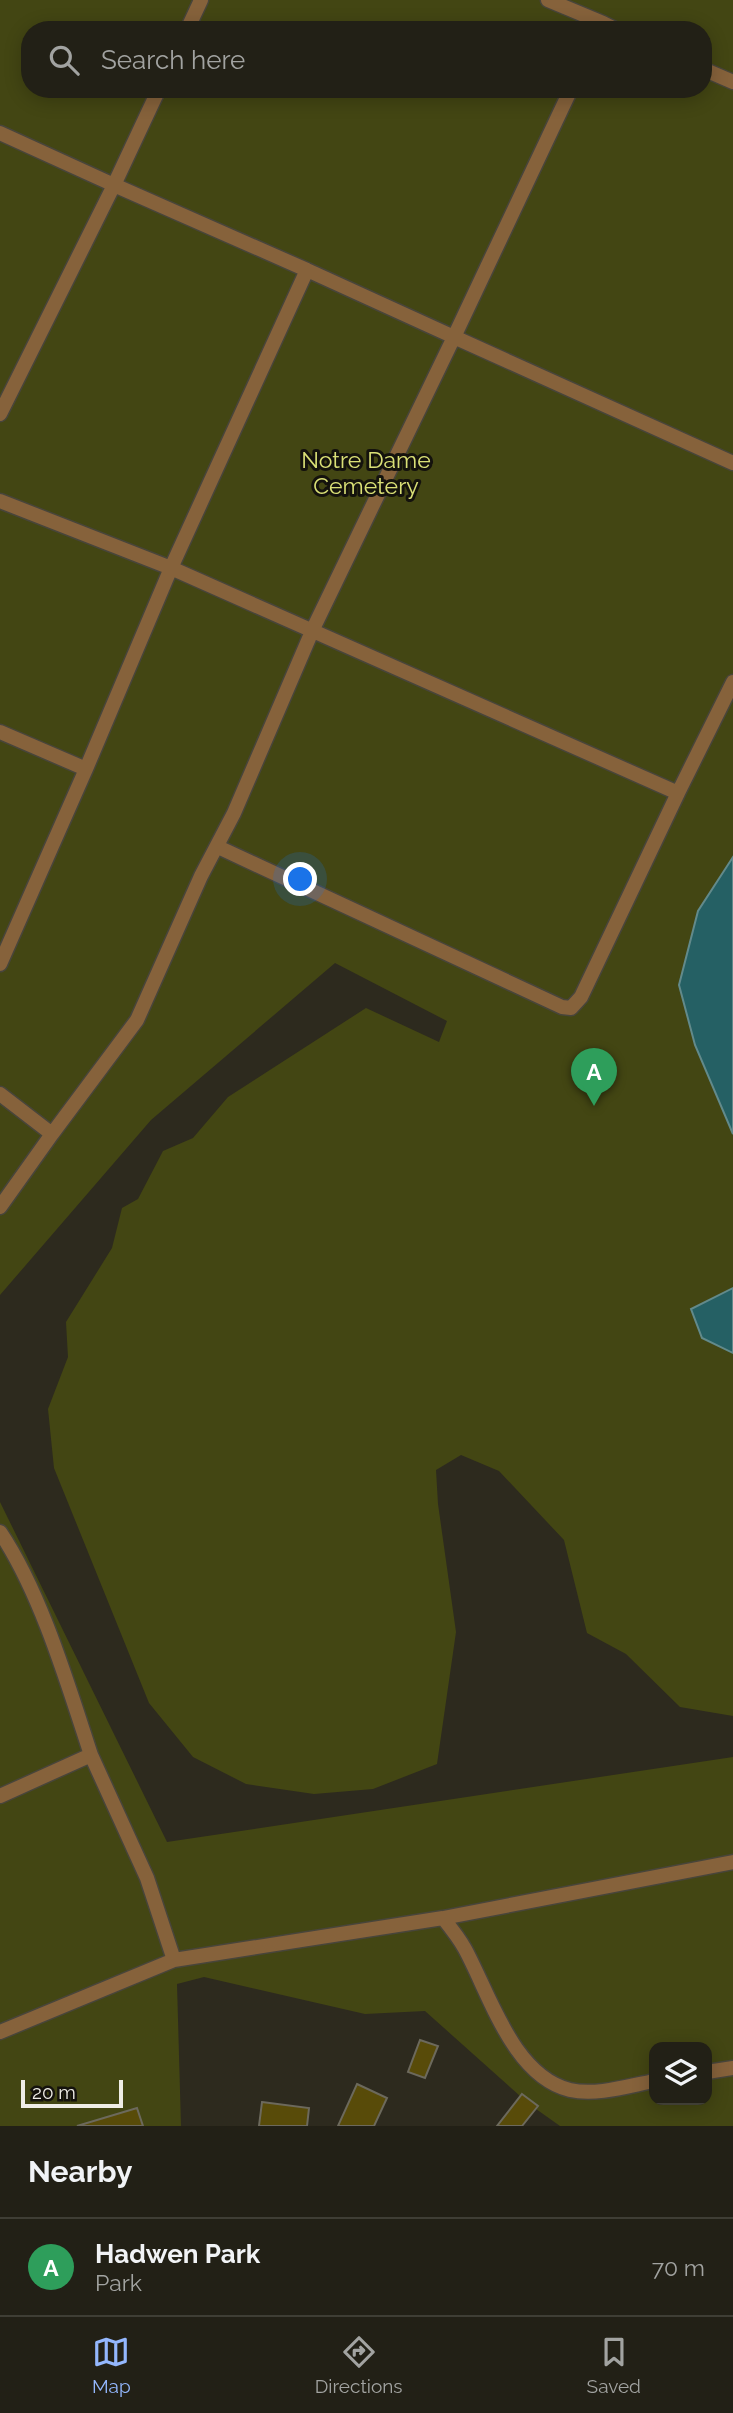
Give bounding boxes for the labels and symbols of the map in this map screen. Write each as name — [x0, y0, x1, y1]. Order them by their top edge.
park label: Notre Dame Cemetery — [301, 446, 431, 499]
your location — [283, 862, 317, 896]
pin: A — [571, 1048, 617, 1106]
scale bar — [21, 2077, 122, 2109]

